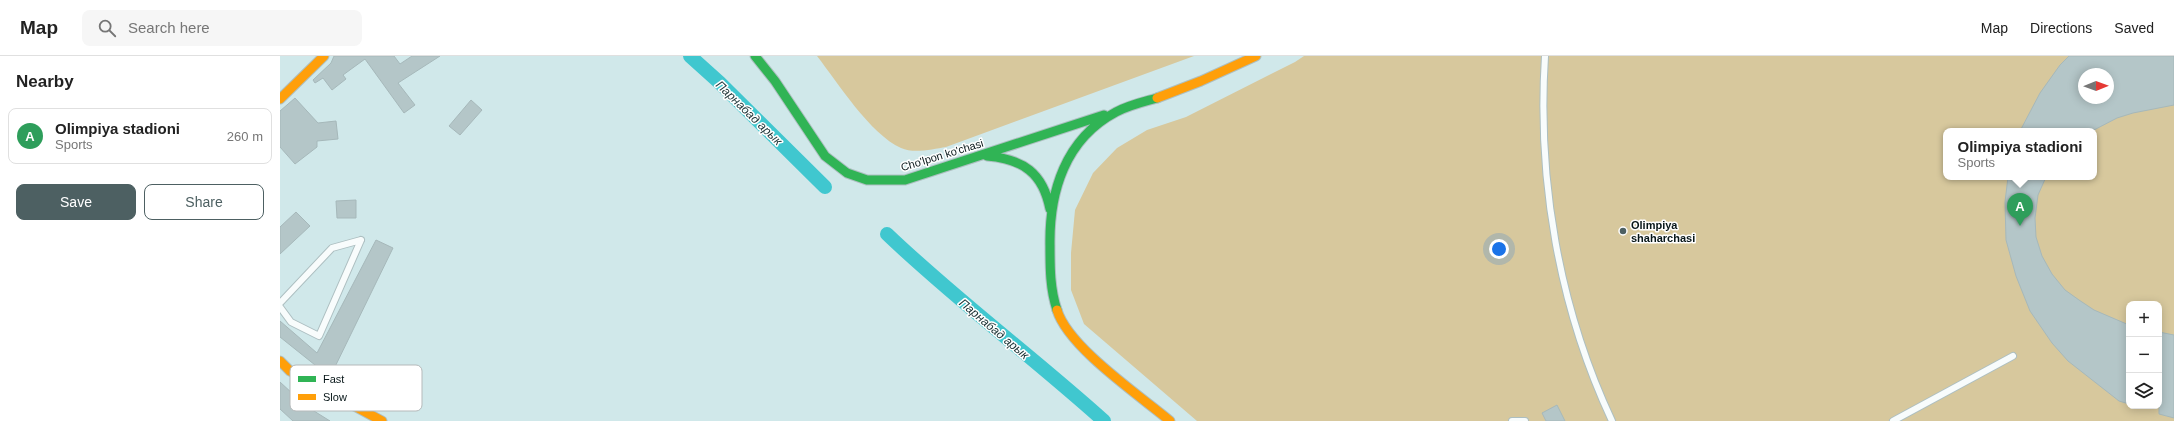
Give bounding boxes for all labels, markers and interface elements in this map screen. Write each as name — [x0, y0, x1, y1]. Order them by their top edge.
search box — [82, 10, 362, 46]
text: Map — [20, 17, 58, 38]
icon: search — [96, 17, 118, 39]
text: Search here — [128, 19, 210, 36]
text: Map — [1981, 20, 2008, 36]
text: Directions — [2030, 20, 2092, 36]
text: Saved — [2114, 20, 2154, 36]
north arrow — [2078, 68, 2114, 104]
text: Nearby — [16, 72, 74, 91]
water label: Парнабад арык — [713, 78, 786, 149]
text: Olimpiya stadioni — [55, 120, 180, 137]
popup — [1943, 128, 2097, 180]
text: A — [25, 129, 35, 144]
text: 260 m — [227, 129, 263, 144]
text: Sports — [55, 137, 93, 152]
street label: Cho'lpon ko'chasi — [899, 137, 985, 173]
text: Olimpiya stadioni — [1957, 138, 2083, 155]
text: Sports — [1957, 155, 1995, 170]
button: Save — [16, 184, 136, 220]
button: Share — [144, 184, 264, 220]
pin: A — [2007, 193, 2033, 226]
place label: Olimpiya shaharchasi — [1631, 219, 1695, 244]
marker: Olimpiya shaharchasi — [1618, 226, 1628, 236]
your location — [1489, 239, 1509, 259]
water label: Парнабад арык — [956, 296, 1033, 363]
map controls — [2126, 301, 2162, 409]
button: + — [2126, 301, 2162, 337]
button: − — [2126, 337, 2162, 373]
legend — [290, 365, 422, 411]
text: Fast — [323, 373, 344, 385]
button: layers — [2126, 373, 2162, 409]
text: Slow — [323, 391, 347, 403]

